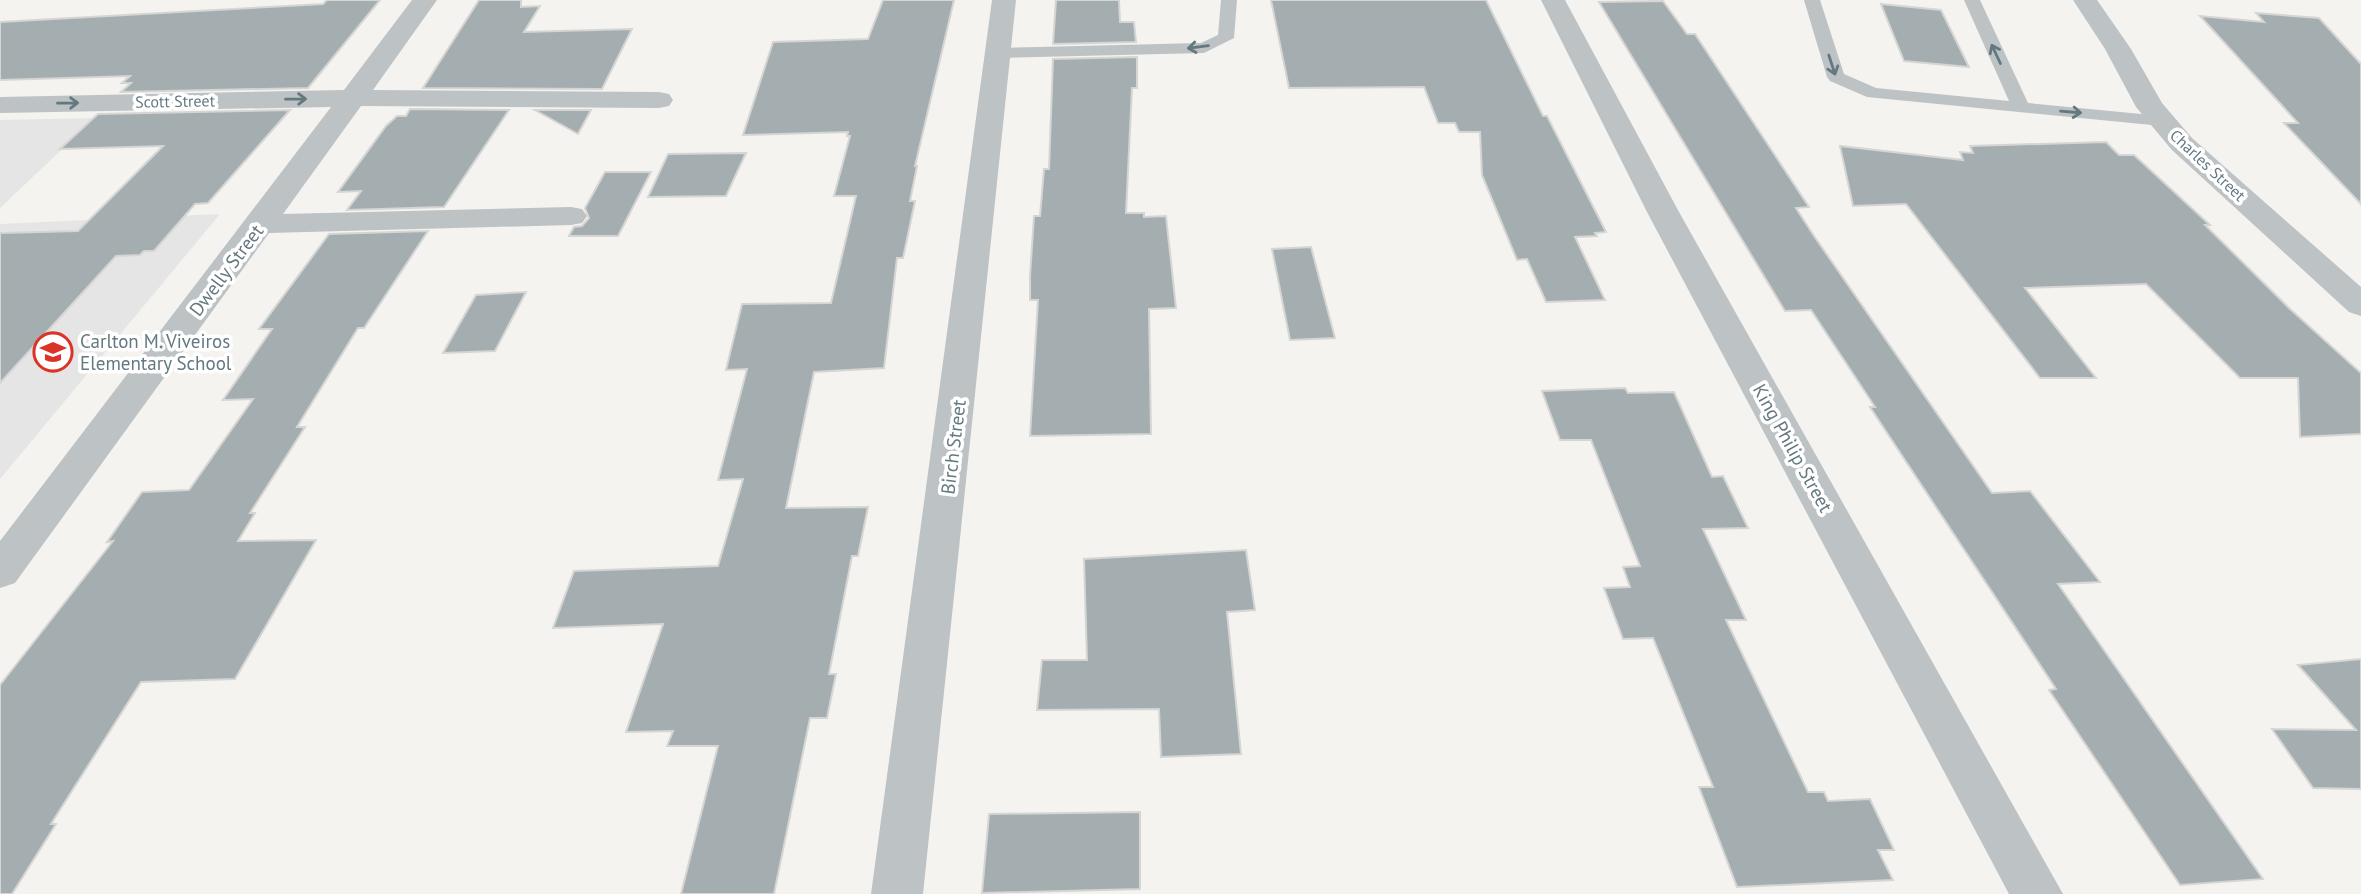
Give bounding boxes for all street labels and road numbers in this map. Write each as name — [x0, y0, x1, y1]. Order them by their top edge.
street label: Scott Street — [135, 90, 216, 112]
street label: Charles Street — [2166, 125, 2250, 205]
street label: Dwelly Street — [184, 219, 269, 321]
street label: King Philip Street — [1748, 380, 1838, 517]
street label: Birch Street — [935, 398, 971, 496]

